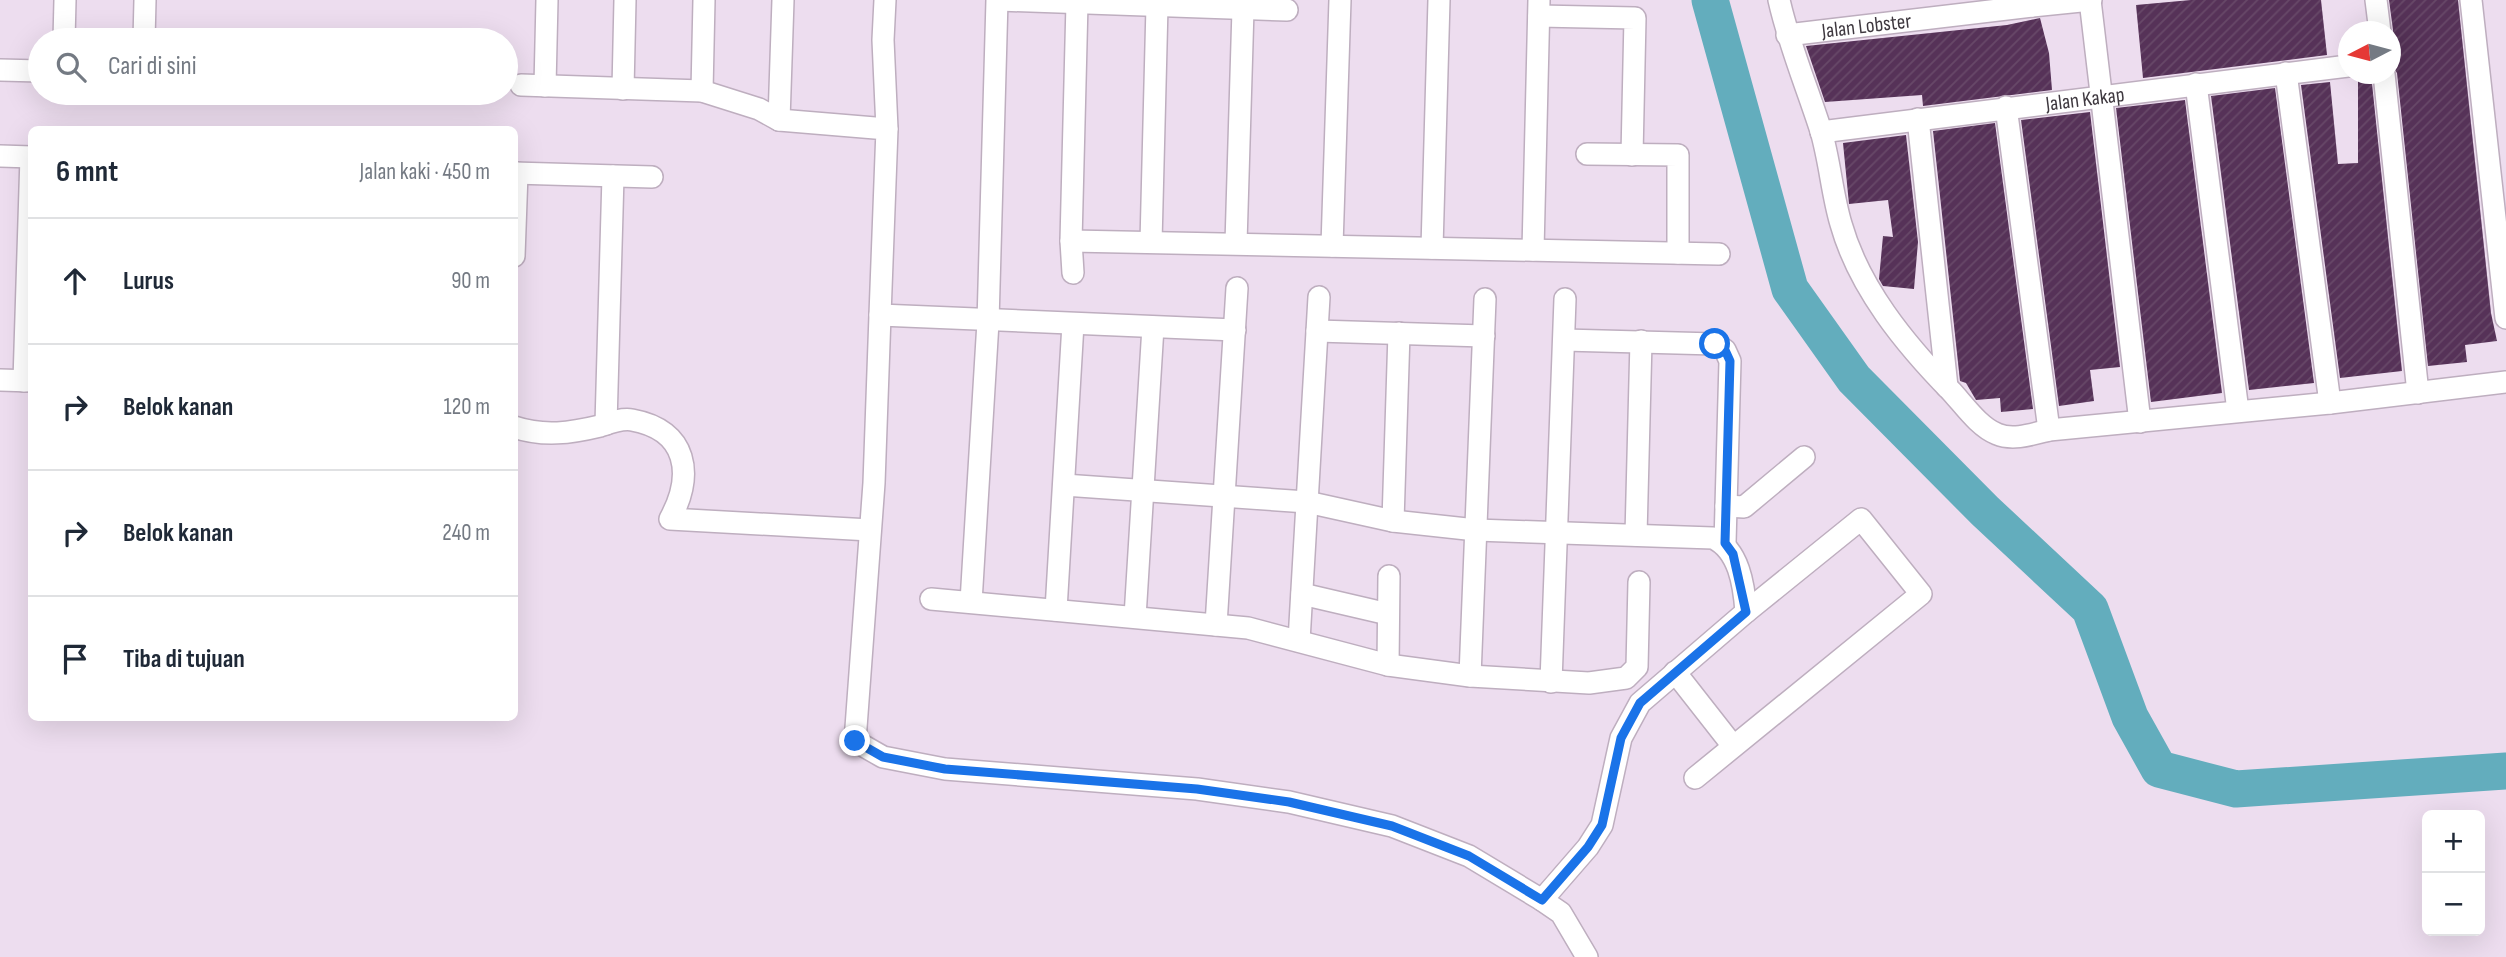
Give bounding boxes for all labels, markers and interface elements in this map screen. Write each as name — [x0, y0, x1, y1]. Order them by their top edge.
street label: Jalan Lobster — [1819, 8, 1913, 44]
north arrow — [2338, 21, 2401, 84]
search box — [28, 28, 518, 105]
icon: search — [52, 48, 90, 86]
text: Cari di sini — [108, 51, 197, 82]
street label: Jalan Kakap — [2043, 82, 2126, 117]
text: 6 mnt — [56, 154, 118, 190]
text: Jalan kaki · 450 m — [360, 158, 490, 186]
icon: ahead — [56, 262, 94, 300]
text: Lurus — [123, 266, 174, 297]
text: 90 m — [451, 267, 490, 295]
route start — [1699, 328, 1730, 359]
icon: right — [56, 388, 94, 426]
text: Belok kanan — [123, 392, 233, 423]
text: 120 m — [444, 393, 490, 421]
icon: right — [56, 514, 94, 552]
text: Belok kanan — [123, 518, 233, 549]
text: 240 m — [442, 519, 490, 547]
icon: arrive — [56, 640, 94, 678]
text: Tiba di tujuan — [123, 644, 245, 675]
route end — [839, 725, 870, 756]
map controls — [2422, 810, 2485, 936]
button: + — [2422, 810, 2485, 873]
button: − — [2422, 873, 2485, 936]

